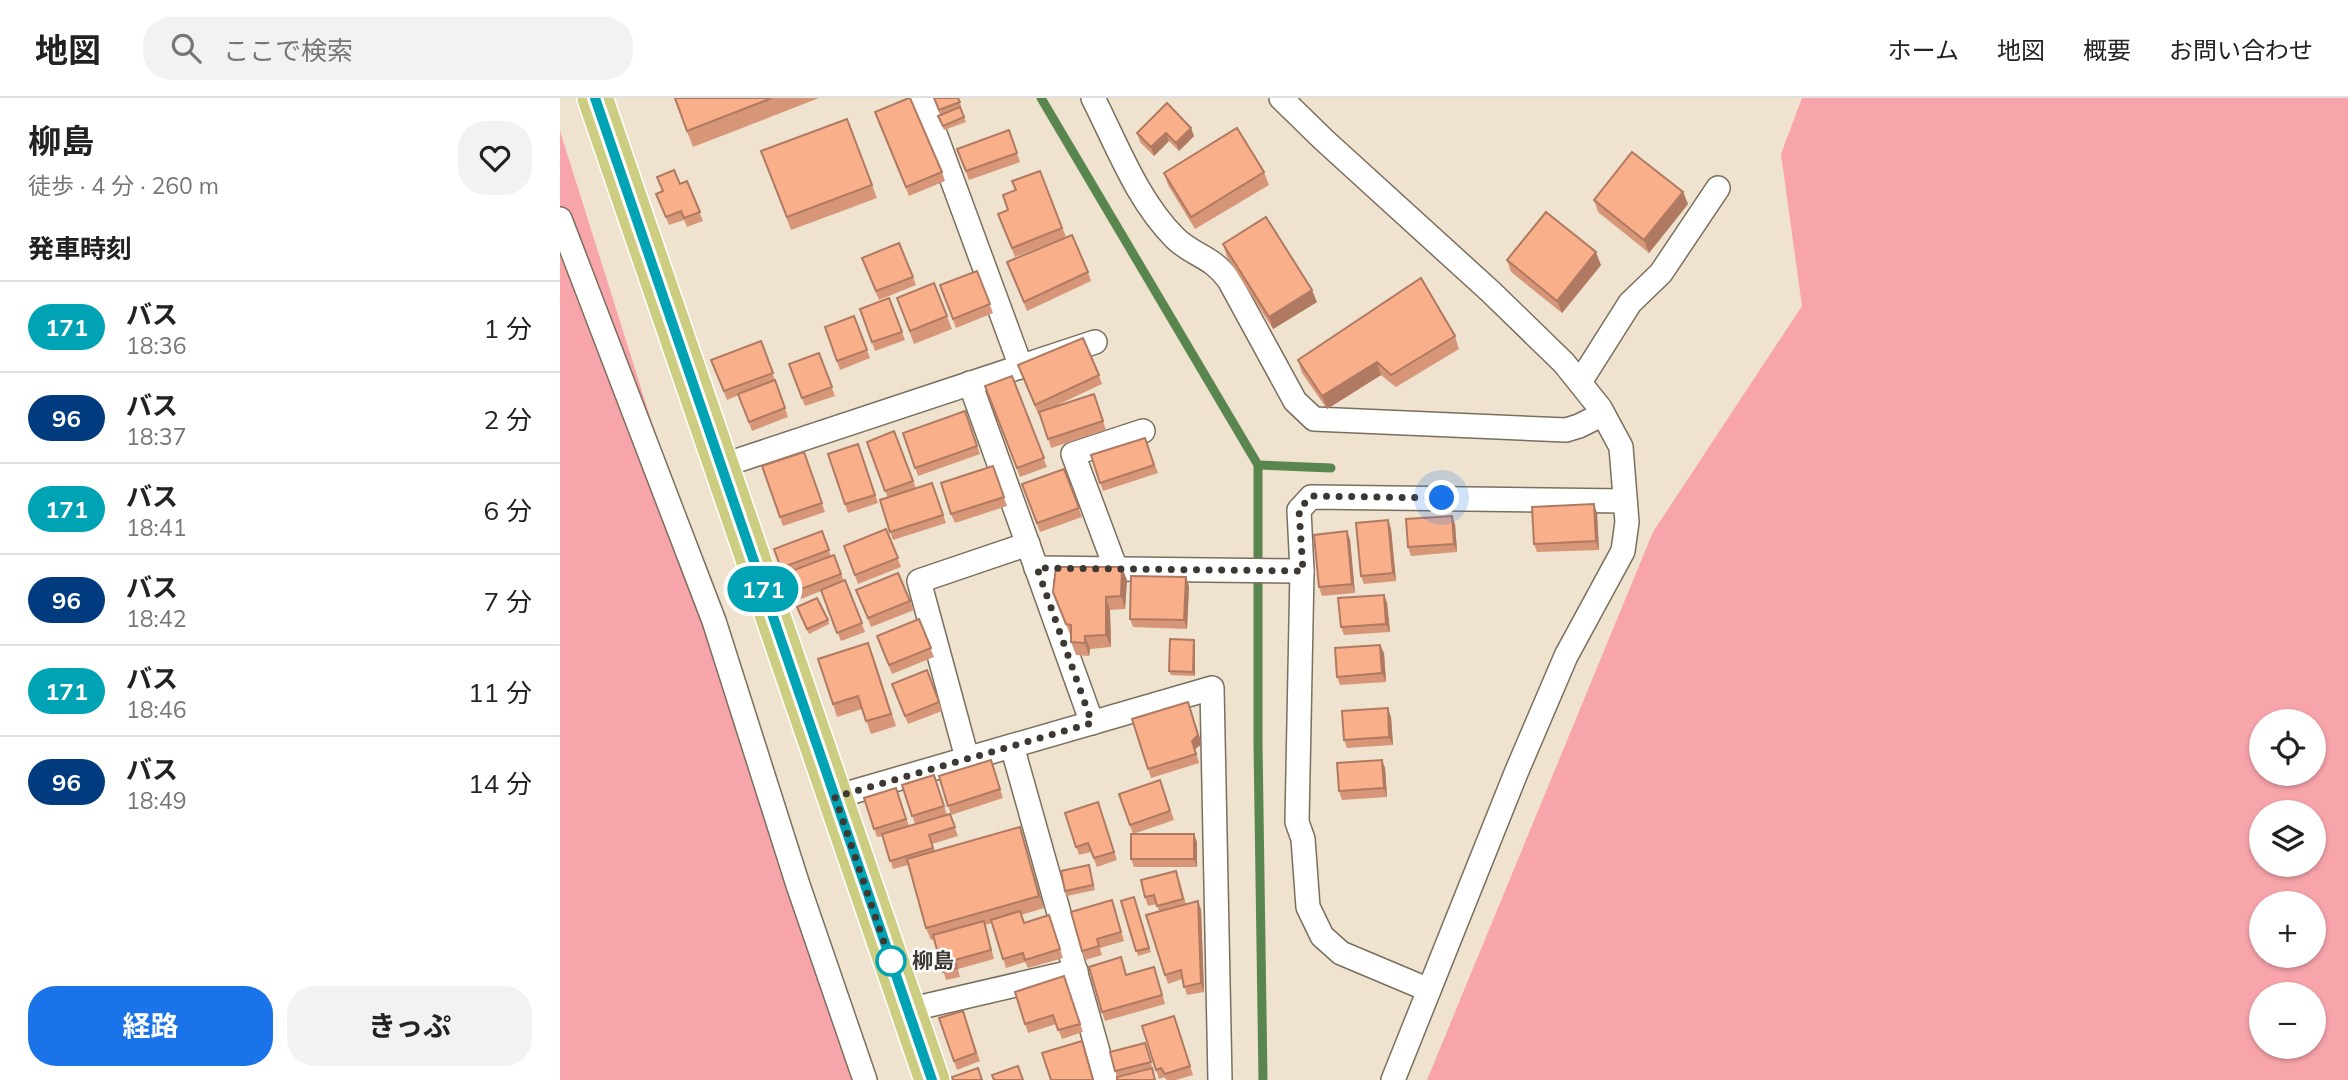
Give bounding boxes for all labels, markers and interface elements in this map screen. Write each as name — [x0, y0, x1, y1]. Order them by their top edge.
search box — [143, 17, 633, 80]
text: 地図 — [35, 29, 101, 70]
icon: search — [167, 29, 205, 67]
text: ここで検索 — [223, 34, 353, 67]
text: ホーム — [1888, 35, 1959, 65]
text: 地図 — [1997, 35, 2045, 65]
text: 概要 — [2083, 35, 2131, 65]
text: お問い合わせ — [2169, 35, 2313, 65]
text: 柳島 — [28, 120, 94, 161]
button: heart — [458, 121, 532, 195]
text: 徒歩 · 4 分 · 260 m — [28, 171, 219, 200]
text: 発車時刻 — [28, 232, 132, 265]
text: バス — [126, 298, 178, 331]
text: 171 — [45, 312, 88, 342]
text: 1 分 — [484, 312, 532, 345]
text: 18:36 — [126, 331, 186, 360]
text: バス — [126, 389, 178, 422]
text: 96 — [52, 403, 81, 433]
text: 2 分 — [484, 403, 532, 436]
text: 18:37 — [126, 422, 186, 451]
text: バス — [126, 480, 178, 513]
your location — [1424, 480, 1459, 515]
text: 171 — [45, 494, 88, 524]
text: 6 分 — [484, 494, 532, 527]
text: 18:41 — [126, 513, 186, 542]
line badge: 171 — [723, 566, 803, 612]
text: バス — [126, 571, 178, 604]
text: 171 — [741, 574, 785, 604]
text: 96 — [52, 585, 81, 615]
text: 7 分 — [484, 585, 532, 618]
text: 18:42 — [126, 604, 186, 633]
text: バス — [126, 662, 178, 695]
text: 171 — [45, 676, 88, 706]
text: 11 分 — [468, 676, 532, 709]
text: 18:46 — [126, 695, 186, 724]
map controls — [2249, 709, 2326, 1059]
button: locate — [2249, 709, 2326, 786]
text: バス — [126, 753, 178, 786]
text: 96 — [52, 767, 81, 797]
text: 14 分 — [468, 767, 532, 800]
text: 18:49 — [126, 786, 186, 815]
button: layers — [2249, 800, 2326, 877]
button: + — [2249, 891, 2326, 968]
marker: 柳島 — [876, 946, 906, 976]
place label: 柳島 — [912, 947, 954, 973]
button: − — [2249, 982, 2326, 1059]
button: 経路 — [28, 986, 273, 1066]
button: きっぷ — [287, 986, 532, 1066]

